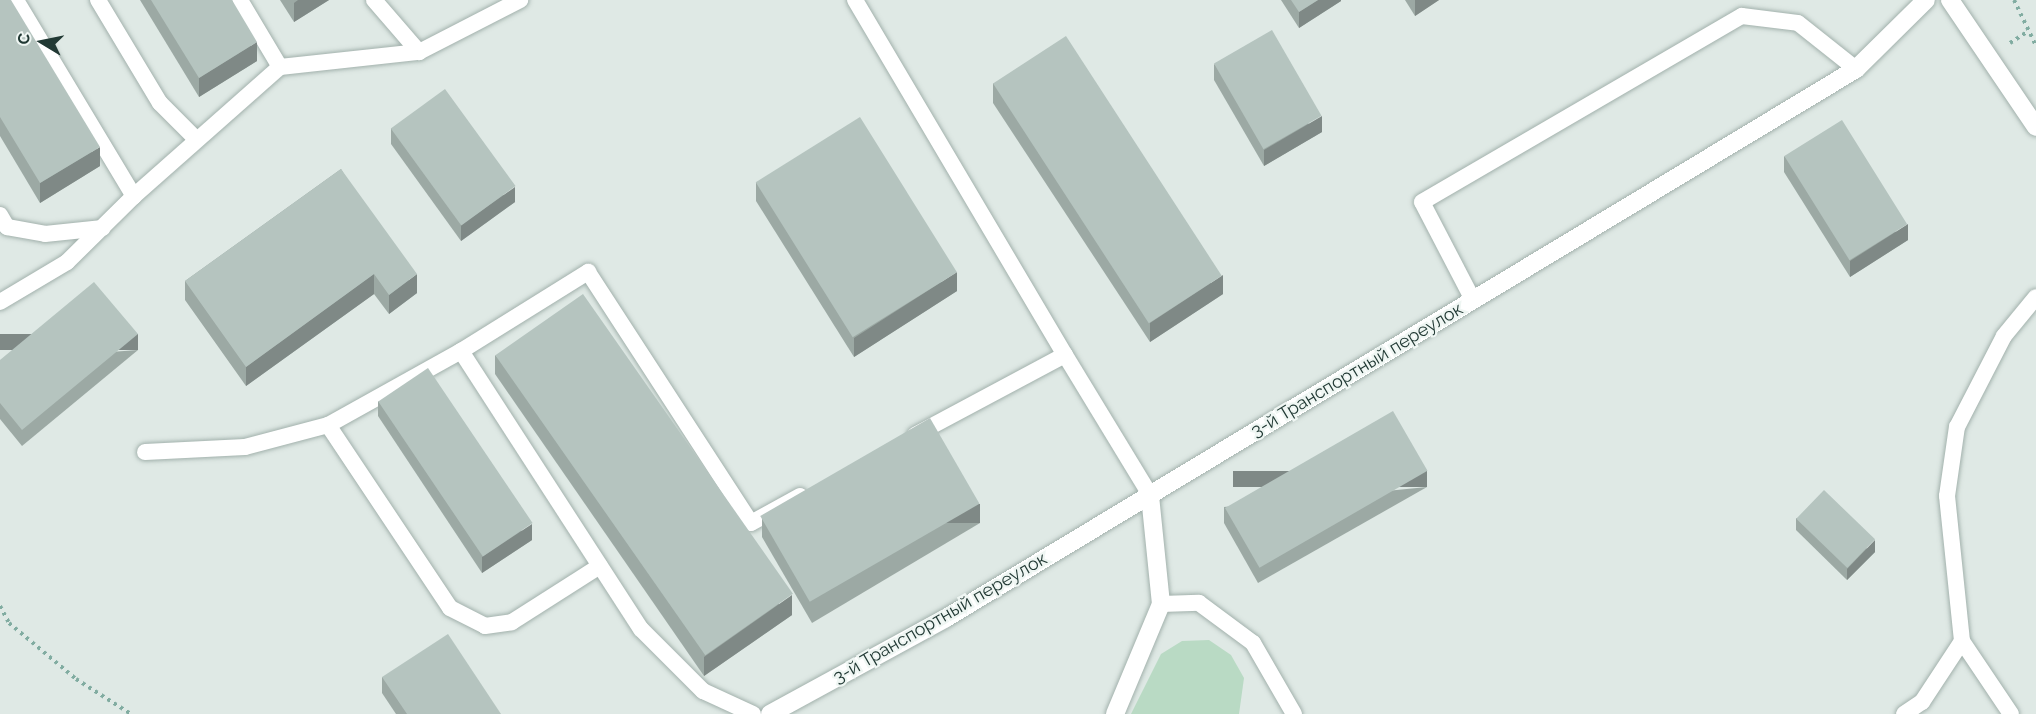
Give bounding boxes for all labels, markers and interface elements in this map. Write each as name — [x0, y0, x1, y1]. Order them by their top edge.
north arrow — [12, 12, 72, 72]
text: С — [13, 32, 34, 46]
street label: 3-й Транспортный переулок — [1247, 298, 1467, 442]
street label: 3-й Транспортный переулок — [829, 548, 1051, 688]

